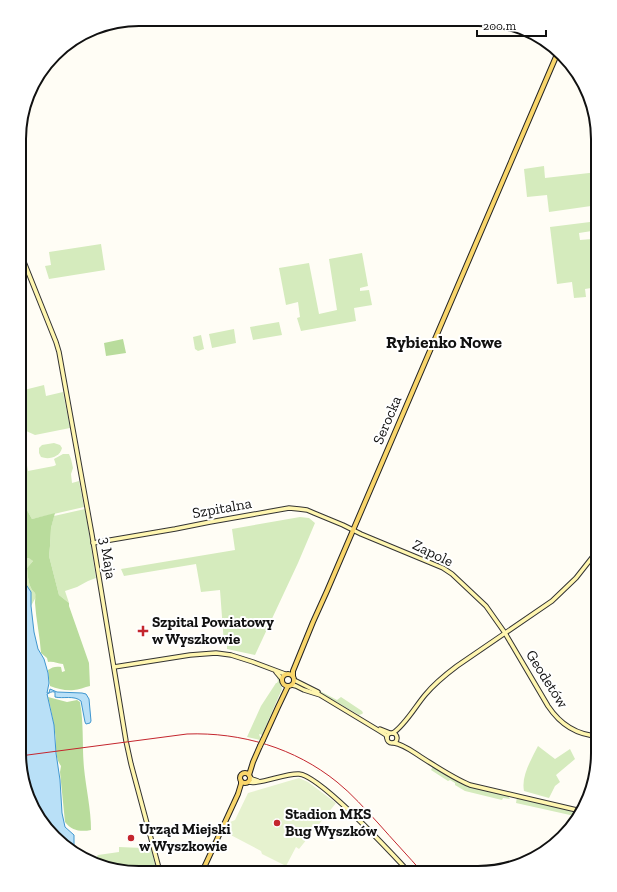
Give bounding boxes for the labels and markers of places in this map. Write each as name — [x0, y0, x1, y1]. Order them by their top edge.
place label: Szpital Powiatowy w Wyszkowie — [152, 613, 274, 648]
marker: Szpital Powiatowy w Wyszkowie — [137, 625, 149, 637]
place label: Stadion MKS Bug Wyszków — [285, 805, 378, 840]
marker: Stadion MKS Bug Wyszków — [272, 818, 282, 828]
place label: Urząd Miejski w Wyszkowie — [139, 820, 231, 855]
marker: Urząd Miejski w Wyszkowie — [126, 833, 136, 843]

